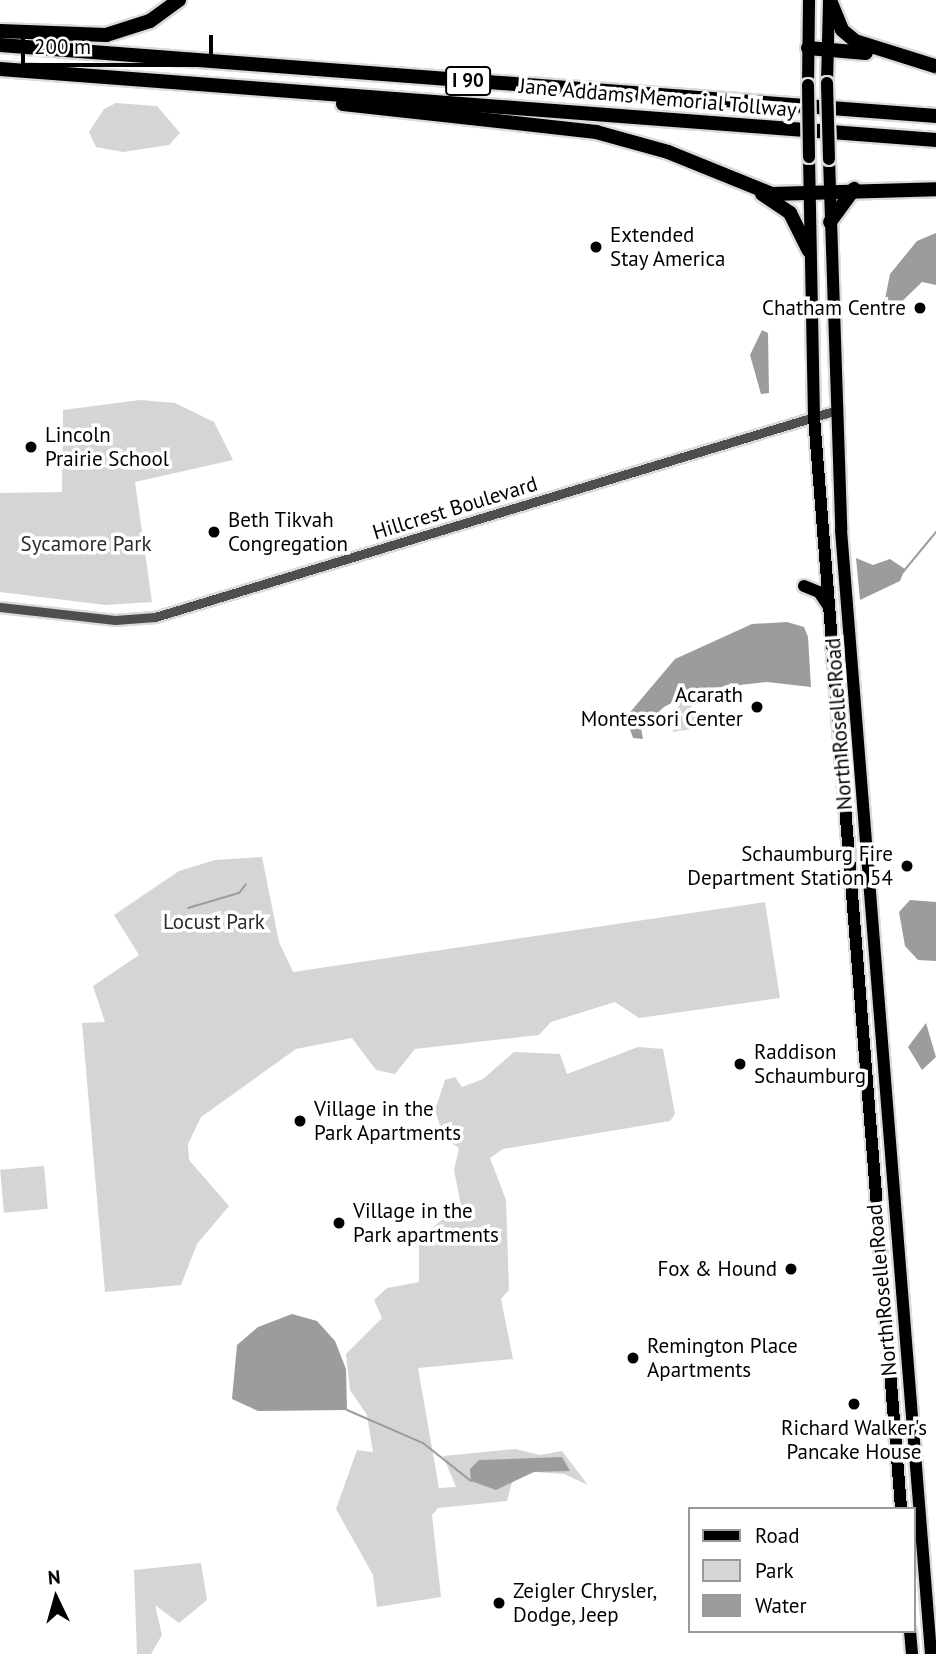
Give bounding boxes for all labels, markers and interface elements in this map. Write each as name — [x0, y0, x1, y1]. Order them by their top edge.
scale bar — [24, 21, 217, 65]
text: 200 m — [34, 33, 91, 60]
road number: I 90 — [444, 66, 492, 96]
street label: Jane Addams Memorial Tollway — [518, 73, 798, 123]
place label: Extended Stay America — [610, 222, 727, 272]
marker: Extended Stay America — [588, 239, 604, 255]
place label: Chatham Centre — [762, 295, 906, 321]
marker: Chatham Centre — [912, 300, 928, 316]
place label: Lincoln Prairie School — [45, 422, 169, 472]
marker: Lincoln Prairie School — [23, 439, 39, 455]
street label: Hillcrest Boulevard — [370, 471, 540, 545]
place label: Beth Tikvah Congregation — [228, 507, 348, 557]
marker: Beth Tikvah Congregation — [206, 524, 222, 540]
park label: Sycamore Park — [21, 531, 151, 557]
street label: North Roselle Road — [820, 637, 858, 811]
place label: Acarath Montessori Center — [581, 682, 743, 732]
marker: Acarath Montessori Center — [749, 699, 765, 715]
place label: Schaumburg Fire Department Station 54 — [687, 841, 893, 891]
marker: Schaumburg Fire Department Station 54 — [899, 858, 915, 874]
park label: Locust Park — [163, 909, 265, 935]
place label: Raddison Schaumburg — [754, 1039, 866, 1089]
marker: Raddison Schaumburg — [732, 1056, 748, 1072]
place label: Village in the Park Apartments — [314, 1096, 462, 1146]
marker: Village in the Park Apartments — [292, 1113, 308, 1129]
place label: Village in the Park apartments — [353, 1198, 499, 1248]
street label: North Roselle Road — [862, 1203, 902, 1377]
marker: Village in the Park apartments — [331, 1215, 347, 1231]
place label: Fox & Hound — [657, 1256, 777, 1282]
marker: Fox & Hound — [783, 1261, 799, 1277]
place label: Remington Place Apartments — [647, 1333, 798, 1383]
marker: Remington Place Apartments — [625, 1350, 641, 1366]
marker: Richard Walker's Pancake House — [846, 1396, 862, 1412]
place label: Richard Walker's Pancake House — [781, 1415, 927, 1465]
legend — [688, 1507, 915, 1633]
text: Road — [755, 1522, 799, 1549]
text: Park — [755, 1557, 794, 1584]
north arrow — [21, 1563, 91, 1633]
text: N — [47, 1565, 61, 1590]
place label: Zeigler Chrysler, Dodge, Jeep — [513, 1578, 657, 1628]
text: Water — [755, 1592, 807, 1619]
marker: Zeigler Chrysler, Dodge, Jeep — [491, 1595, 507, 1611]

